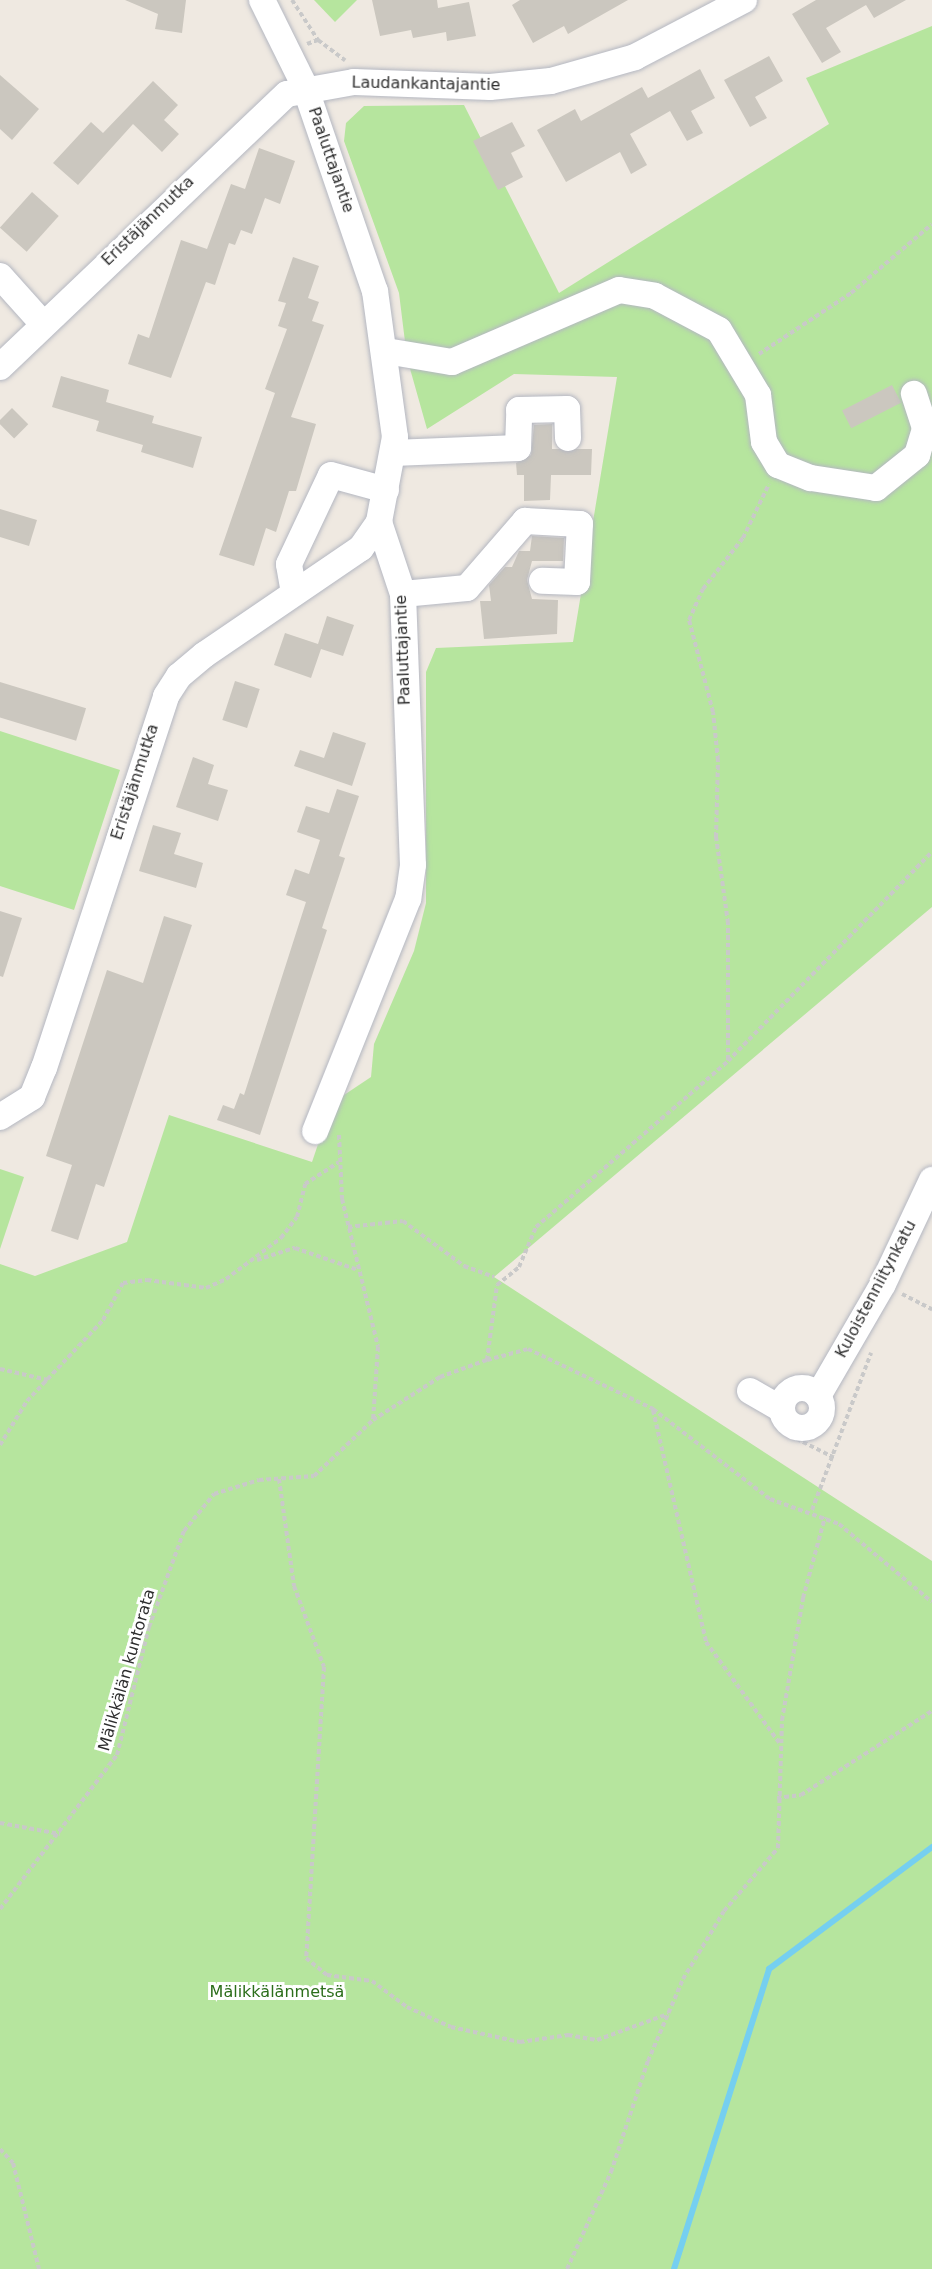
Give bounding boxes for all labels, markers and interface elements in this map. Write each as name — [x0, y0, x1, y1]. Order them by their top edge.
street label: Laudankantajantie — [351, 73, 501, 95]
street label: Paaluttajantie — [304, 105, 358, 215]
street label: Eristäjänmutka — [98, 172, 198, 270]
street label: Paaluttajantie — [391, 594, 415, 706]
street label: Eristäjänmutka — [107, 722, 163, 842]
street label: Kuloistenniitynkatu — [832, 1217, 920, 1361]
street label: Mälikkälän kuntorata — [95, 1587, 159, 1753]
park label: Mälikkälänmetsä — [210, 1982, 344, 2002]

